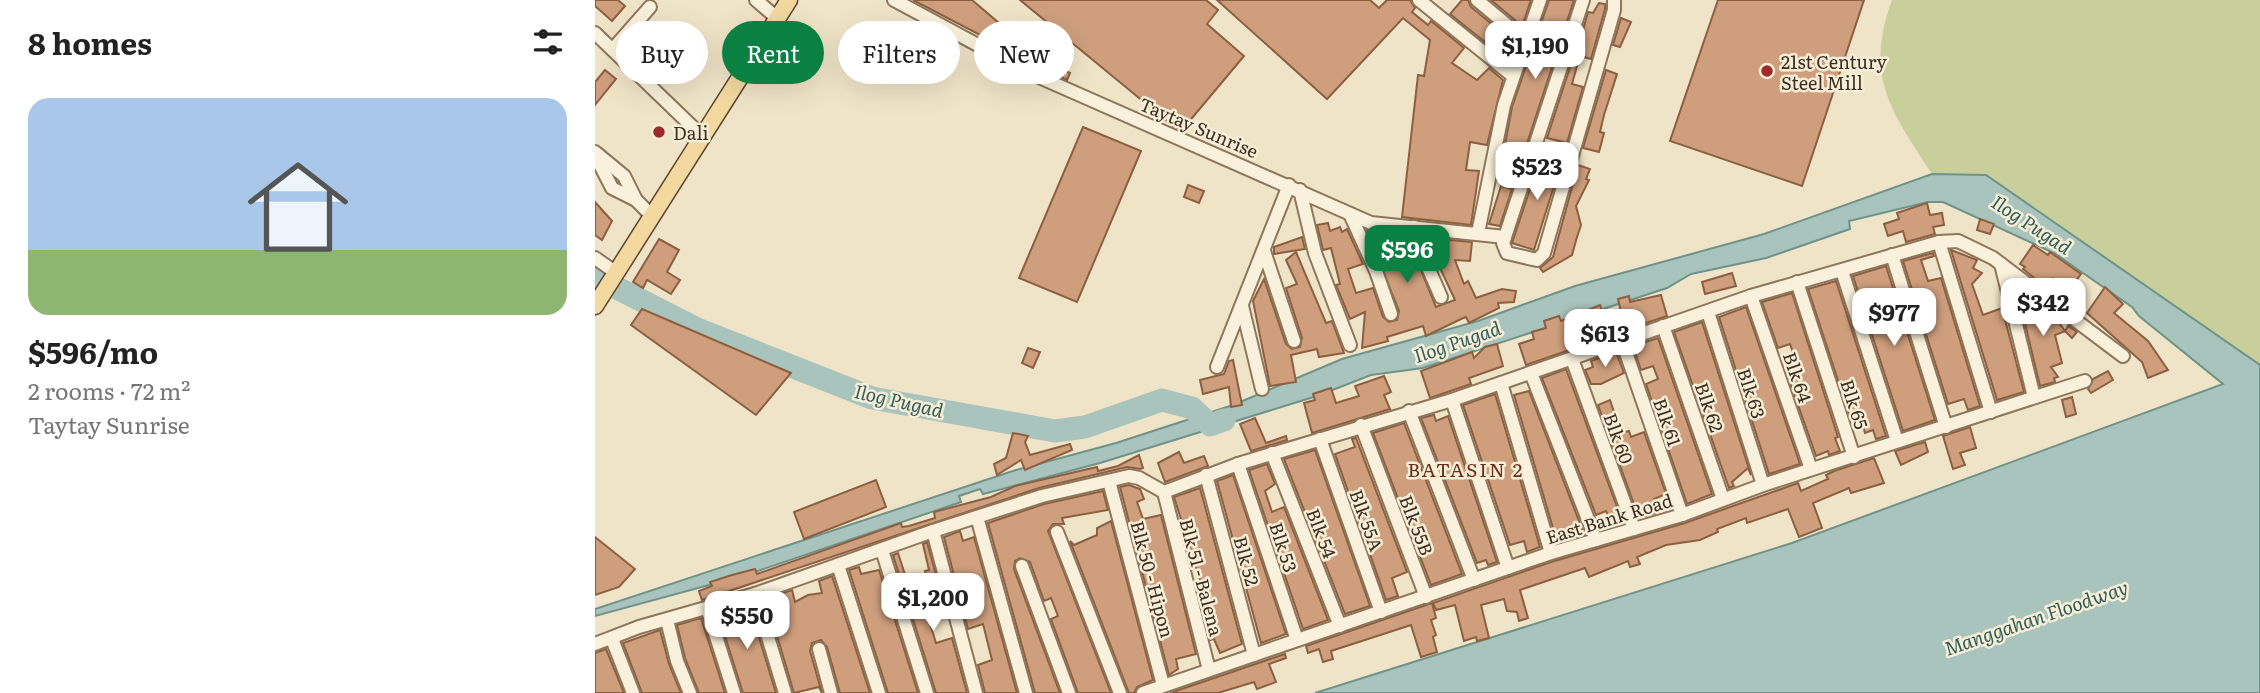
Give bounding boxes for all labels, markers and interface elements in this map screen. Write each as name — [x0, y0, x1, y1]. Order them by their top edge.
text: 8 homes — [28, 20, 152, 64]
chip: Buy — [616, 21, 708, 84]
chip: Rent — [722, 21, 824, 84]
chip: Filters — [838, 21, 960, 84]
chip: New — [974, 21, 1074, 84]
pin: $1,190 — [1478, 22, 1592, 81]
icon: filters — [529, 23, 567, 61]
text: $1,190 — [1501, 27, 1569, 61]
place label: 21st Century Steel Mill — [1781, 48, 1887, 96]
marker: 21st Century Steel Mill — [1759, 63, 1775, 79]
street label: Taytay Sunrise — [1135, 90, 1263, 164]
place label: Dali — [673, 119, 709, 146]
marker: Dali — [651, 124, 667, 140]
pin: $523 — [1496, 142, 1578, 202]
icon: home — [235, 144, 361, 270]
text: $523 — [1511, 148, 1563, 182]
water label: Ilog Pugad — [1986, 188, 2078, 260]
pin: $596 — [1366, 226, 1448, 285]
text: $596 — [1381, 231, 1433, 265]
pin: $342 — [2002, 278, 2084, 338]
text: $342 — [2017, 284, 2069, 318]
pin: $977 — [1853, 288, 1935, 348]
text: $977 — [1868, 294, 1920, 328]
pin: $613 — [1564, 310, 1646, 369]
water label: Ilog Pugad — [1410, 313, 1504, 369]
text: $613 — [1580, 315, 1630, 349]
text: $596/mo — [28, 329, 158, 373]
street label: Blk 64 — [1777, 348, 1819, 406]
street label: Blk 63 — [1731, 364, 1773, 422]
text: 2 rooms · 72 m² — [28, 373, 190, 407]
street label: Blk 65 — [1834, 375, 1876, 433]
water label: Ilog Pugad — [852, 376, 946, 424]
street label: Blk 62 — [1689, 378, 1731, 436]
street label: Blk 61 — [1647, 394, 1689, 450]
text: Taytay Sunrise — [28, 407, 190, 441]
street label: Blk 60 — [1597, 409, 1641, 467]
district label: BATASIN 2 — [1408, 455, 1524, 483]
street label: Blk 55A — [1343, 485, 1391, 555]
street label: East Bank Road — [1542, 486, 1676, 550]
street label: Blk 55B — [1393, 491, 1441, 559]
street label: Blk 54 — [1300, 504, 1344, 562]
street label: Blk 51 - Balena — [1173, 515, 1231, 639]
street label: Blk 50 - Hipon — [1124, 518, 1182, 641]
street label: Blk 53 — [1263, 518, 1305, 576]
street label: Blk 52 — [1227, 533, 1267, 589]
water label: Manggahan Floodway — [1940, 572, 2132, 662]
pin: $1,200 — [876, 574, 990, 633]
text: $1,200 — [897, 579, 969, 613]
pin: $550 — [706, 592, 788, 651]
text: $550 — [721, 597, 773, 631]

